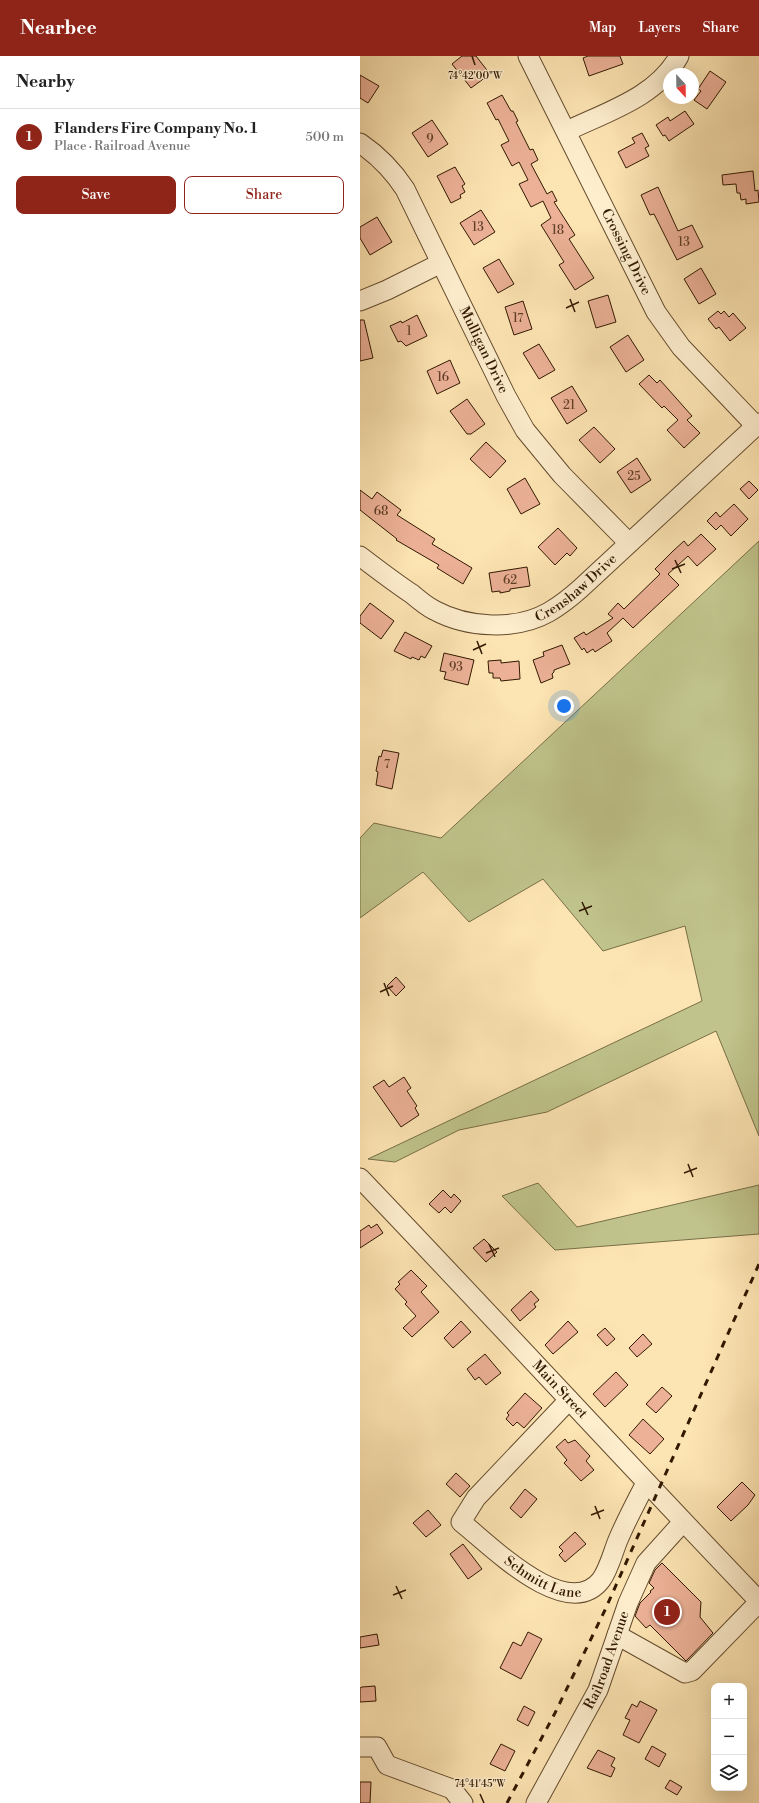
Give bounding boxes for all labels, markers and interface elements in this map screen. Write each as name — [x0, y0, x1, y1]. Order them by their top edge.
text: Nearbee — [20, 16, 97, 40]
text: Map — [589, 19, 616, 37]
text: Layers — [638, 19, 681, 37]
text: Share — [703, 19, 739, 37]
north arrow — [663, 68, 699, 104]
text: 74°42'00"W — [448, 70, 503, 82]
text: Nearby — [16, 71, 75, 93]
text: Flanders Fire Company No. 1 — [54, 119, 257, 138]
text: 1 — [26, 129, 32, 145]
text: 500 m — [306, 129, 344, 145]
house number: 9 — [426, 132, 434, 147]
text: Place · Railroad Avenue — [54, 138, 190, 154]
button: Save — [16, 176, 176, 214]
button: Share — [184, 176, 344, 214]
street label: Crossing Drive — [597, 206, 655, 298]
house number: 13 — [472, 220, 484, 235]
house number: 18 — [552, 223, 564, 238]
house number: 13 — [678, 235, 690, 250]
street label: Mulligan Drive — [455, 304, 512, 397]
house number: 17 — [513, 311, 523, 326]
house number: 1 — [406, 324, 412, 339]
house number: 16 — [437, 370, 449, 385]
house number: 21 — [563, 398, 576, 413]
house number: 25 — [627, 469, 641, 484]
house number: 68 — [374, 504, 388, 519]
street label: Crenshaw Drive — [532, 550, 621, 627]
house number: 62 — [503, 573, 517, 588]
house number: 93 — [449, 660, 463, 675]
your location — [554, 696, 574, 716]
house number: 7 — [384, 757, 390, 772]
street label: Main Street — [528, 1357, 591, 1423]
street label: Schmitt Lane — [500, 1552, 582, 1602]
pin: 1 — [654, 1597, 680, 1627]
street label: Railroad Avenue — [580, 1609, 634, 1713]
map controls — [711, 1683, 747, 1791]
button: + — [711, 1683, 747, 1719]
button: − — [711, 1719, 747, 1755]
button: layers — [711, 1755, 747, 1791]
text: 74°41'45"W — [454, 1778, 506, 1790]

